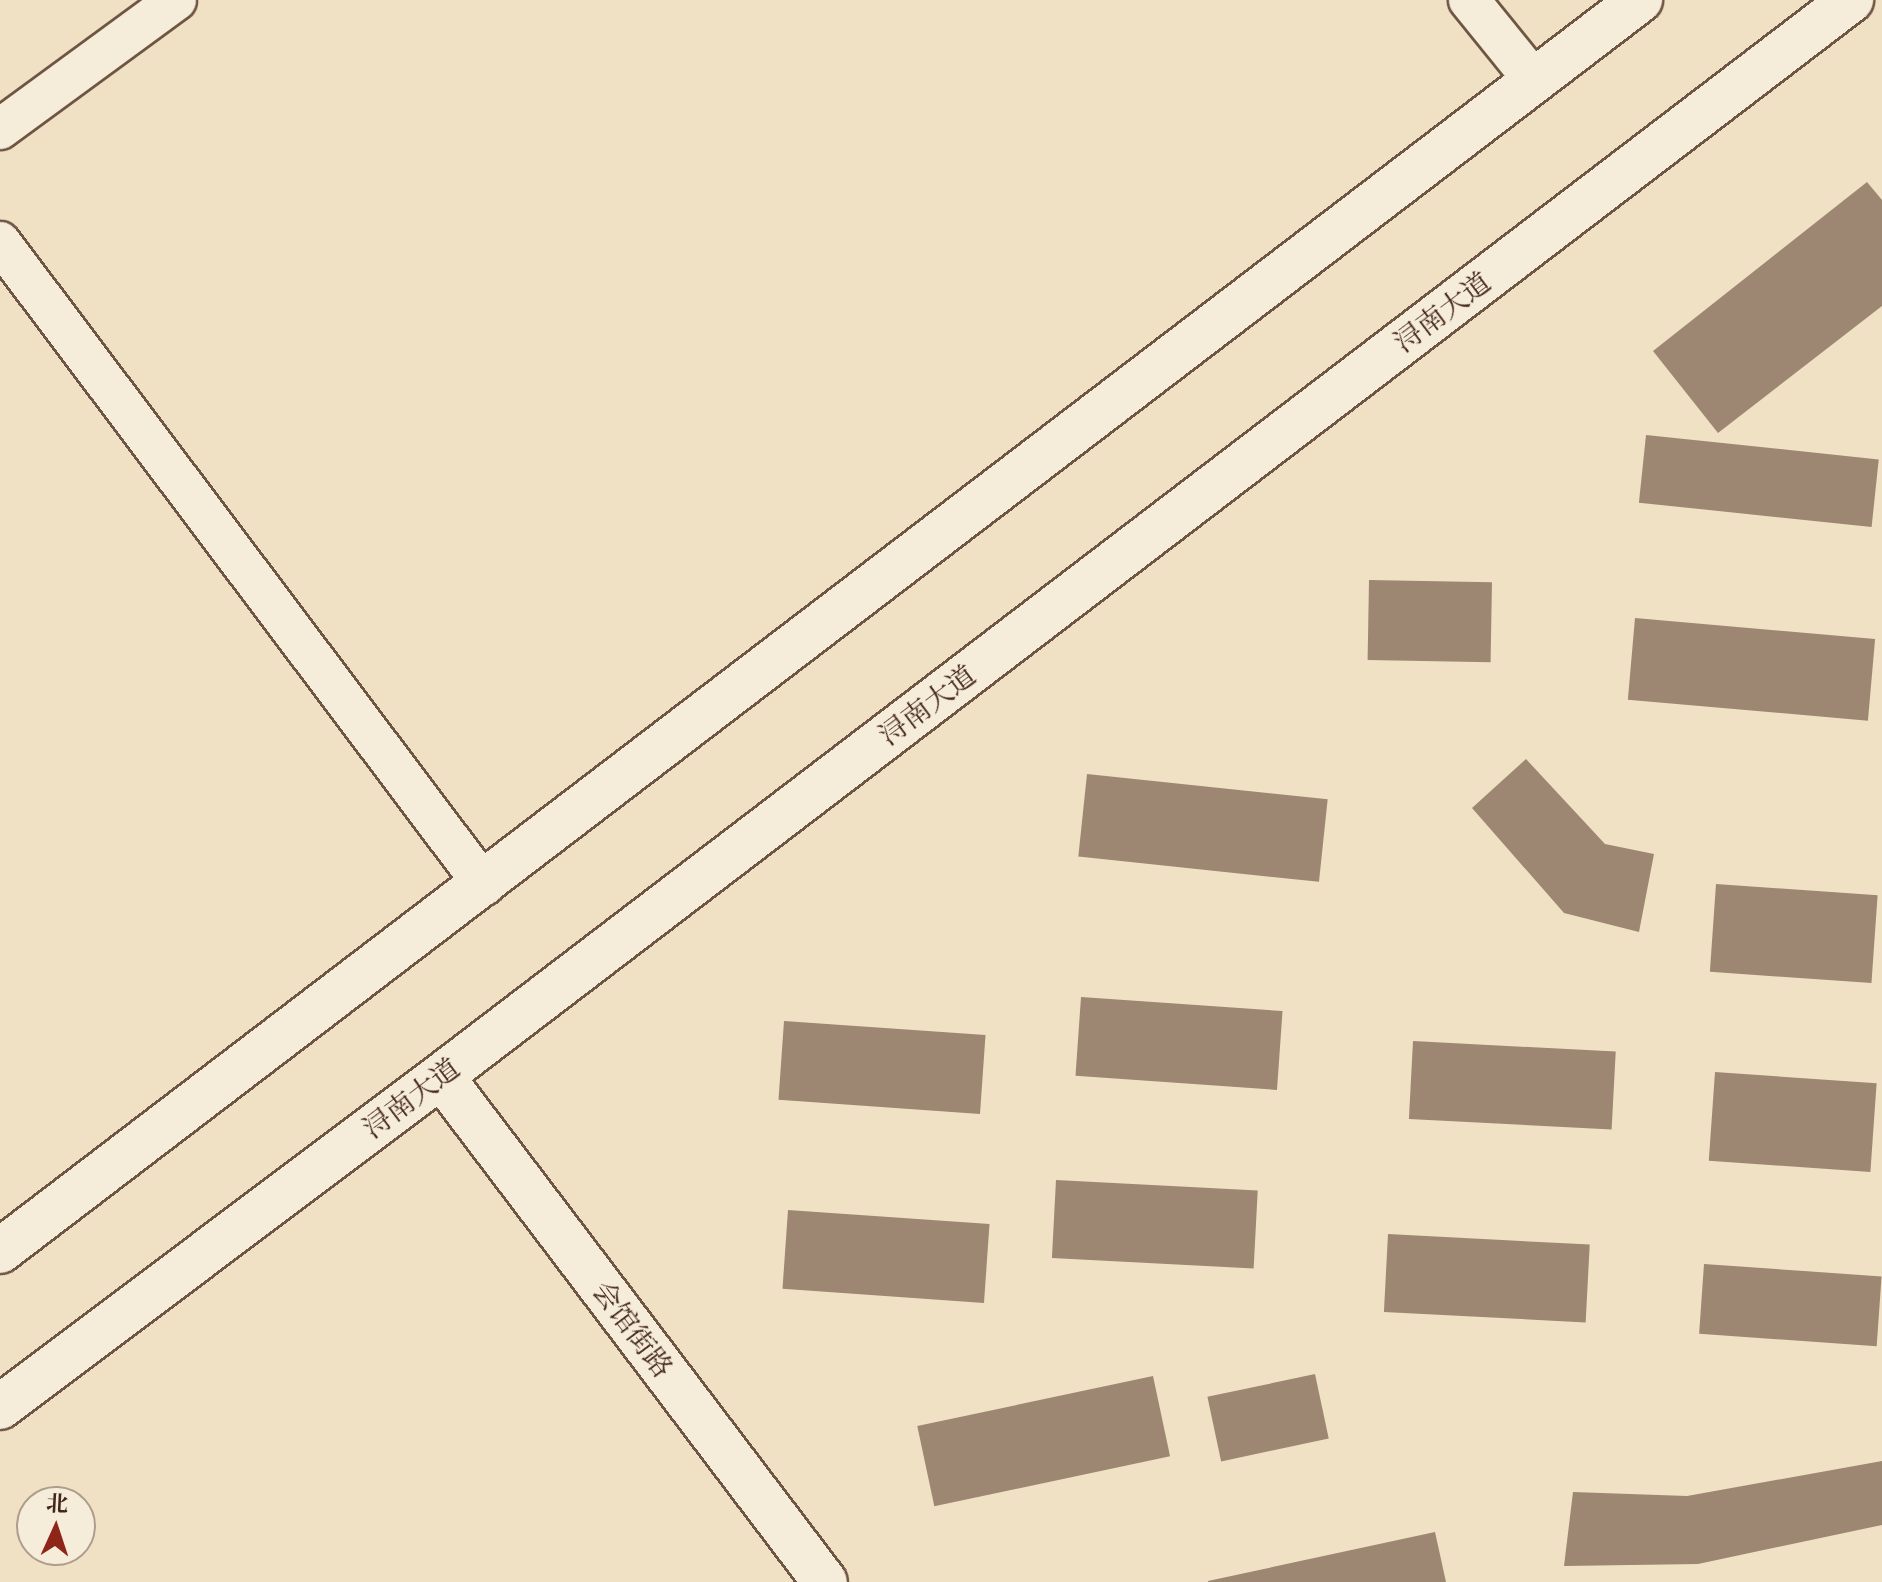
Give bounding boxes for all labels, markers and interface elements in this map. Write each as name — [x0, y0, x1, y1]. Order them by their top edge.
street label: 浔南大道 — [1387, 265, 1497, 359]
street label: 浔南大道 — [872, 658, 982, 752]
street label: 浔南大道 — [356, 1051, 466, 1145]
street label: 会馆街路 — [586, 1274, 680, 1384]
north arrow — [16, 1486, 96, 1566]
text: 北 — [45, 1488, 69, 1519]

